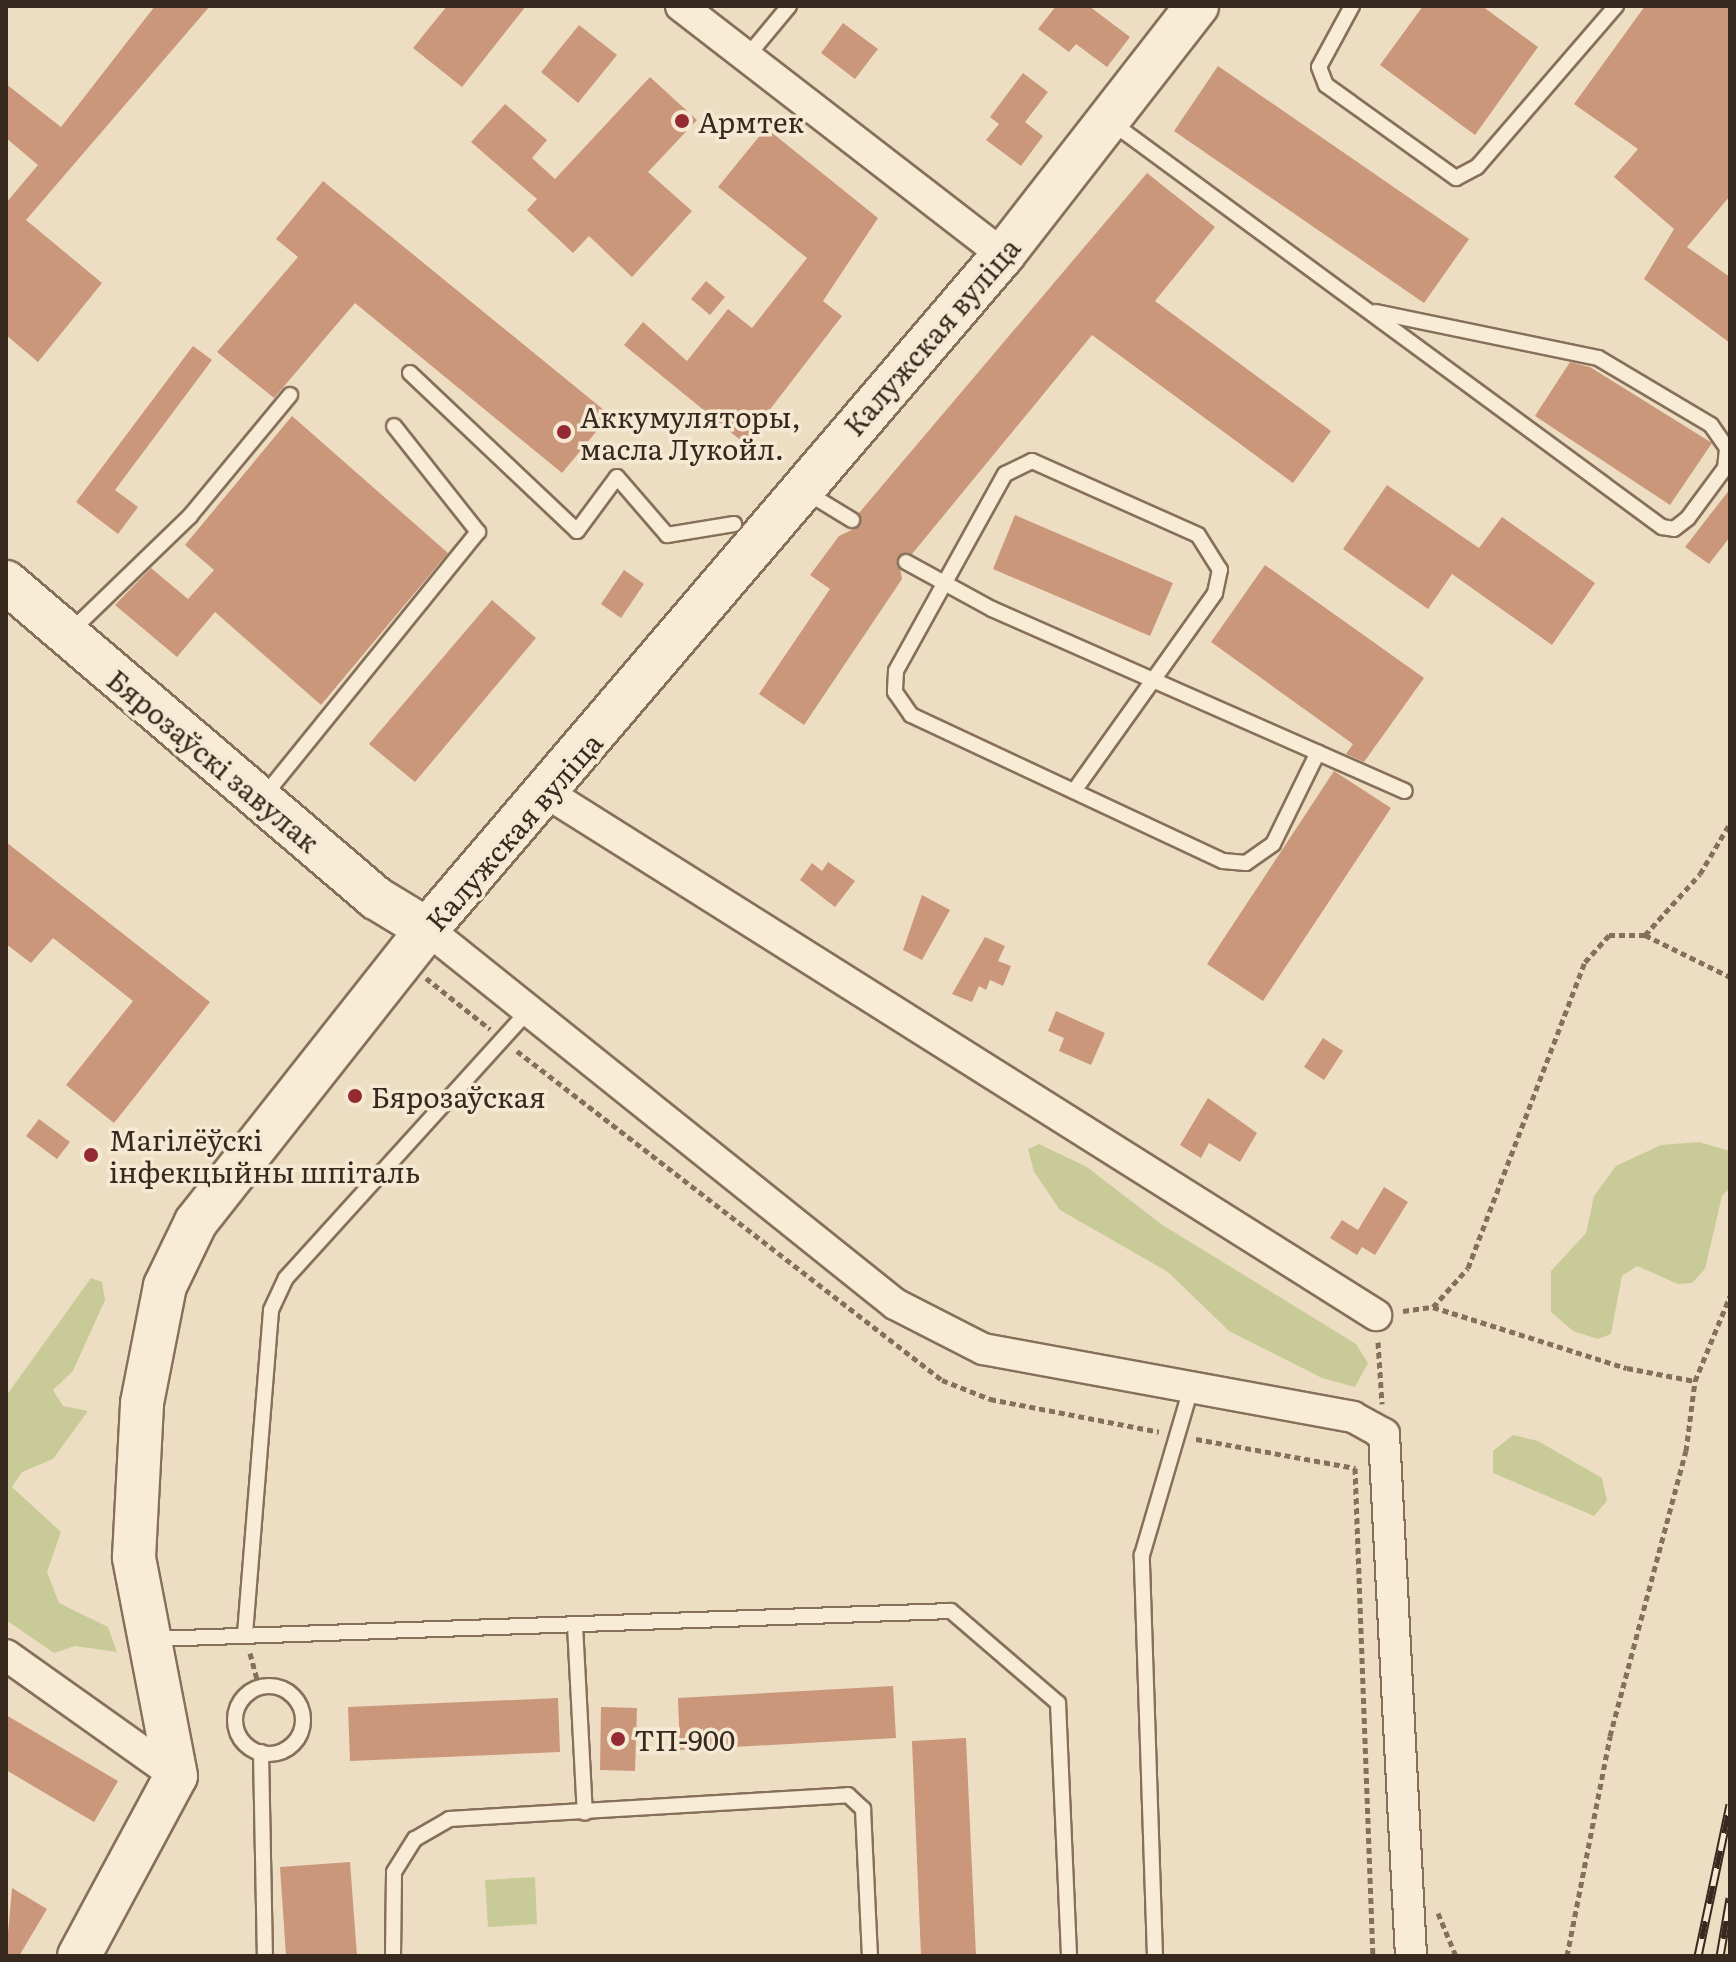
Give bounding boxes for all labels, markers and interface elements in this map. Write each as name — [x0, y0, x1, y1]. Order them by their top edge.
place label: Армтек — [698, 104, 804, 138]
marker: Армтек — [673, 112, 691, 130]
street label: Калужская вуліца — [836, 230, 1026, 442]
place label: Аккумуляторы, масла Лукойл. — [580, 399, 801, 465]
marker: Аккумуляторы, масла Лукойл. — [555, 423, 573, 441]
street label: Бярозаўскі завулак — [101, 662, 327, 858]
street label: Калужская вуліца — [418, 725, 608, 937]
place label: Бярозаўская — [371, 1079, 546, 1113]
marker: Бярозаўская — [346, 1087, 364, 1105]
place label: Магілёўскі інфекцыйны шпіталь — [109, 1122, 420, 1188]
marker: Магілёўскі інфекцыйны шпіталь — [80, 1144, 102, 1166]
place label: ТП-900 — [634, 1722, 735, 1756]
marker: ТП-900 — [609, 1730, 627, 1748]

